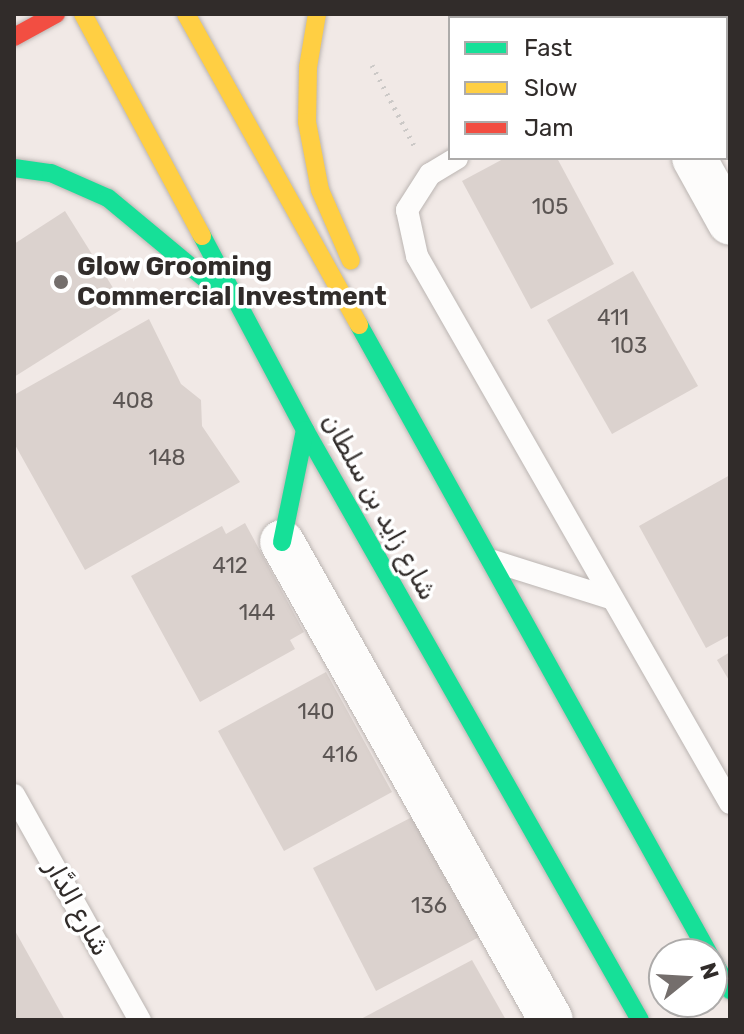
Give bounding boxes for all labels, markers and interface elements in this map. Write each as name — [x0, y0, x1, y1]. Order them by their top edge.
legend — [448, 16, 728, 160]
text: Fast — [524, 34, 572, 62]
text: Slow — [524, 74, 577, 102]
text: Jam — [524, 114, 574, 142]
house number: 105 — [532, 194, 568, 220]
place label: Glow Grooming Commercial Investment — [77, 251, 387, 312]
marker: Glow Grooming Commercial Investment — [52, 273, 70, 291]
house number: 411 — [597, 305, 629, 331]
house number: 103 — [611, 333, 647, 359]
house number: 408 — [112, 388, 154, 414]
street label: شارع زايد بن سلطان — [315, 408, 443, 606]
house number: 148 — [148, 445, 186, 471]
house number: 412 — [212, 553, 248, 579]
house number: 144 — [239, 600, 275, 626]
house number: 140 — [297, 699, 335, 725]
house number: 416 — [322, 742, 358, 768]
street label: شارع الدَّار — [38, 855, 116, 961]
house number: 136 — [411, 893, 447, 919]
north arrow — [648, 938, 728, 1018]
text: N — [694, 959, 725, 983]

